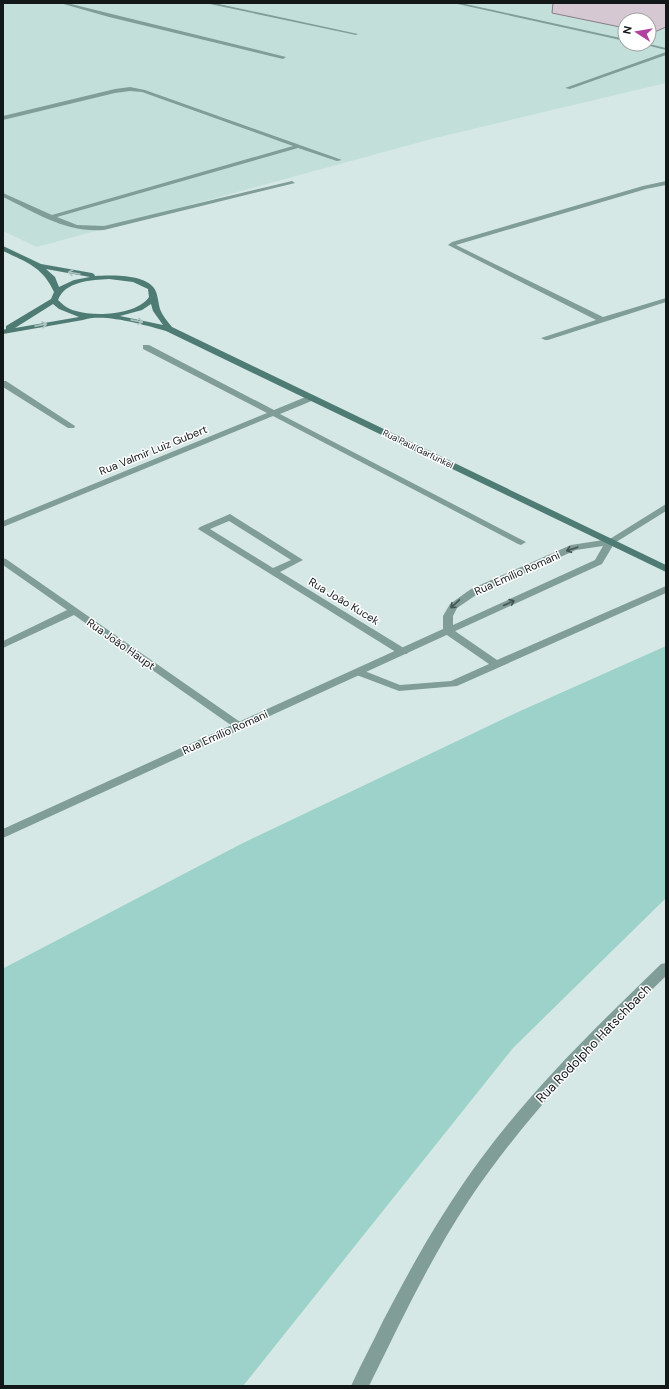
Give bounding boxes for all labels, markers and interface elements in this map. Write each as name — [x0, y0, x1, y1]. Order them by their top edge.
north arrow — [617, 12, 657, 52]
text: N — [620, 25, 635, 35]
one-way arrow — [68, 269, 81, 277]
one-way arrow — [130, 318, 143, 326]
one-way arrow — [34, 321, 47, 329]
street label: Rua Valmir Luiz Gubert — [97, 422, 209, 478]
street label: Rua Paul Garfunkel — [381, 427, 455, 471]
one-way arrow — [566, 546, 579, 553]
street label: Rua Emílio Romani — [472, 548, 562, 598]
street label: Rua João Kucek — [306, 574, 382, 628]
one-way arrow — [503, 599, 515, 606]
one-way arrow — [450, 600, 460, 609]
street label: Rua João Haupt — [84, 615, 158, 673]
street label: Rua Emílio Romani — [180, 707, 270, 757]
street label: Rua Rodolpho Hatschbach — [532, 980, 655, 1106]

